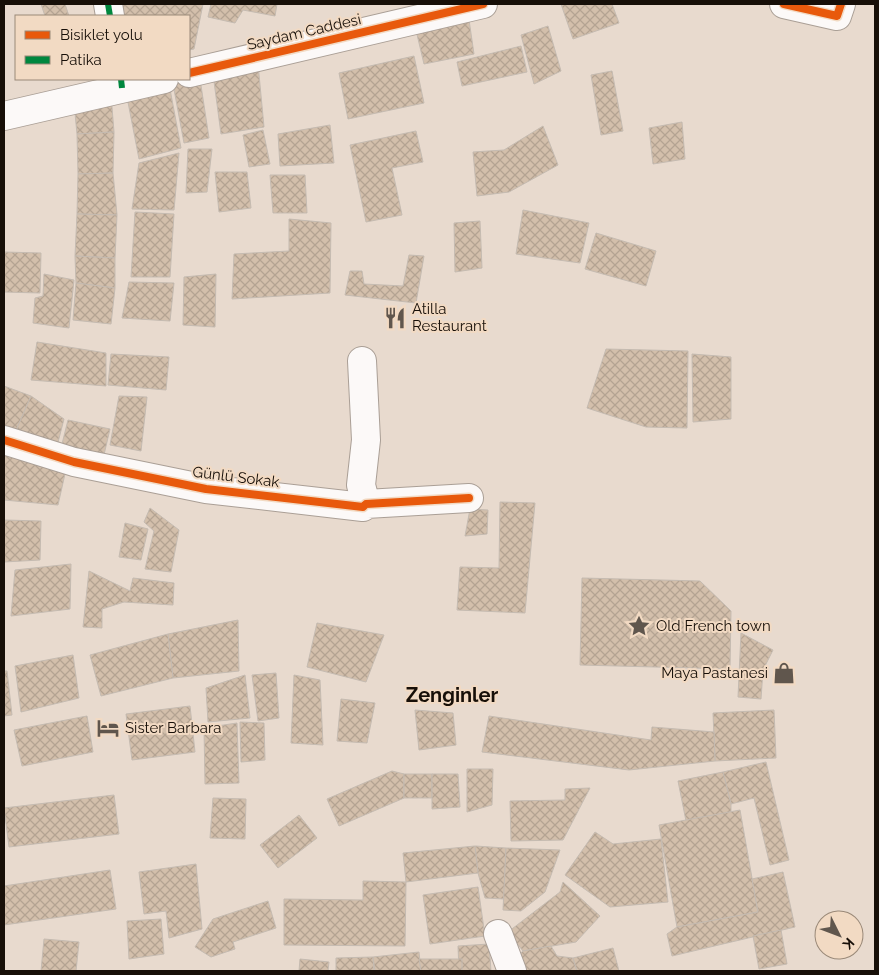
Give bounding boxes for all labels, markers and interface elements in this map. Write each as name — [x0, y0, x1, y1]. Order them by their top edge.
street label: Saydam Caddesi — [245, 10, 363, 54]
legend — [15, 15, 190, 80]
text: Bisiklet yolu — [60, 26, 143, 44]
text: Patika — [60, 51, 102, 69]
place label: Atilla Restaurant — [412, 300, 487, 335]
restaurant icon: Atilla Restaurant — [382, 305, 408, 331]
street label: Günlü Sokak — [192, 463, 280, 491]
place icon: Old French town — [626, 613, 652, 639]
place label: Old French town — [656, 617, 771, 635]
shop icon: Maya Pastanesi — [771, 660, 797, 686]
place label: Maya Pastanesi — [661, 664, 768, 682]
district label: Zenginler — [406, 683, 498, 707]
hotel icon: Sister Barbara — [95, 715, 121, 741]
place label: Sister Barbara — [125, 719, 221, 737]
north arrow — [814, 910, 864, 960]
text: K — [839, 935, 858, 953]

